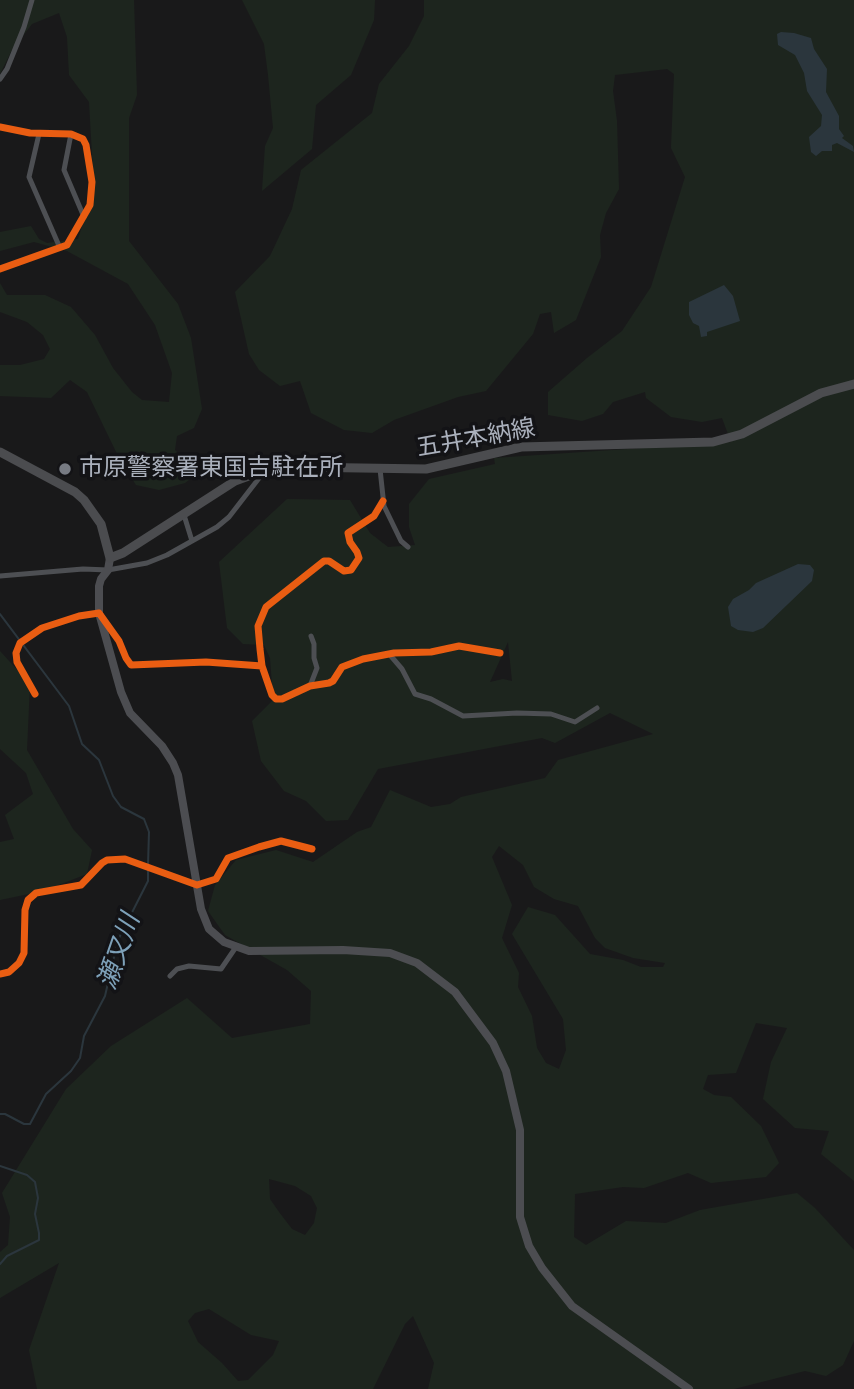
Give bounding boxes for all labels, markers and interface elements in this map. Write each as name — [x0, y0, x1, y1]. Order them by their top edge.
street label: 五井本納線 — [414, 414, 538, 464]
place label: 市原警察署東国吉駐在所 — [79, 455, 343, 483]
marker: 市原警察署東国吉駐在所 — [57, 461, 73, 477]
water label: 瀬又川 — [93, 910, 147, 994]

